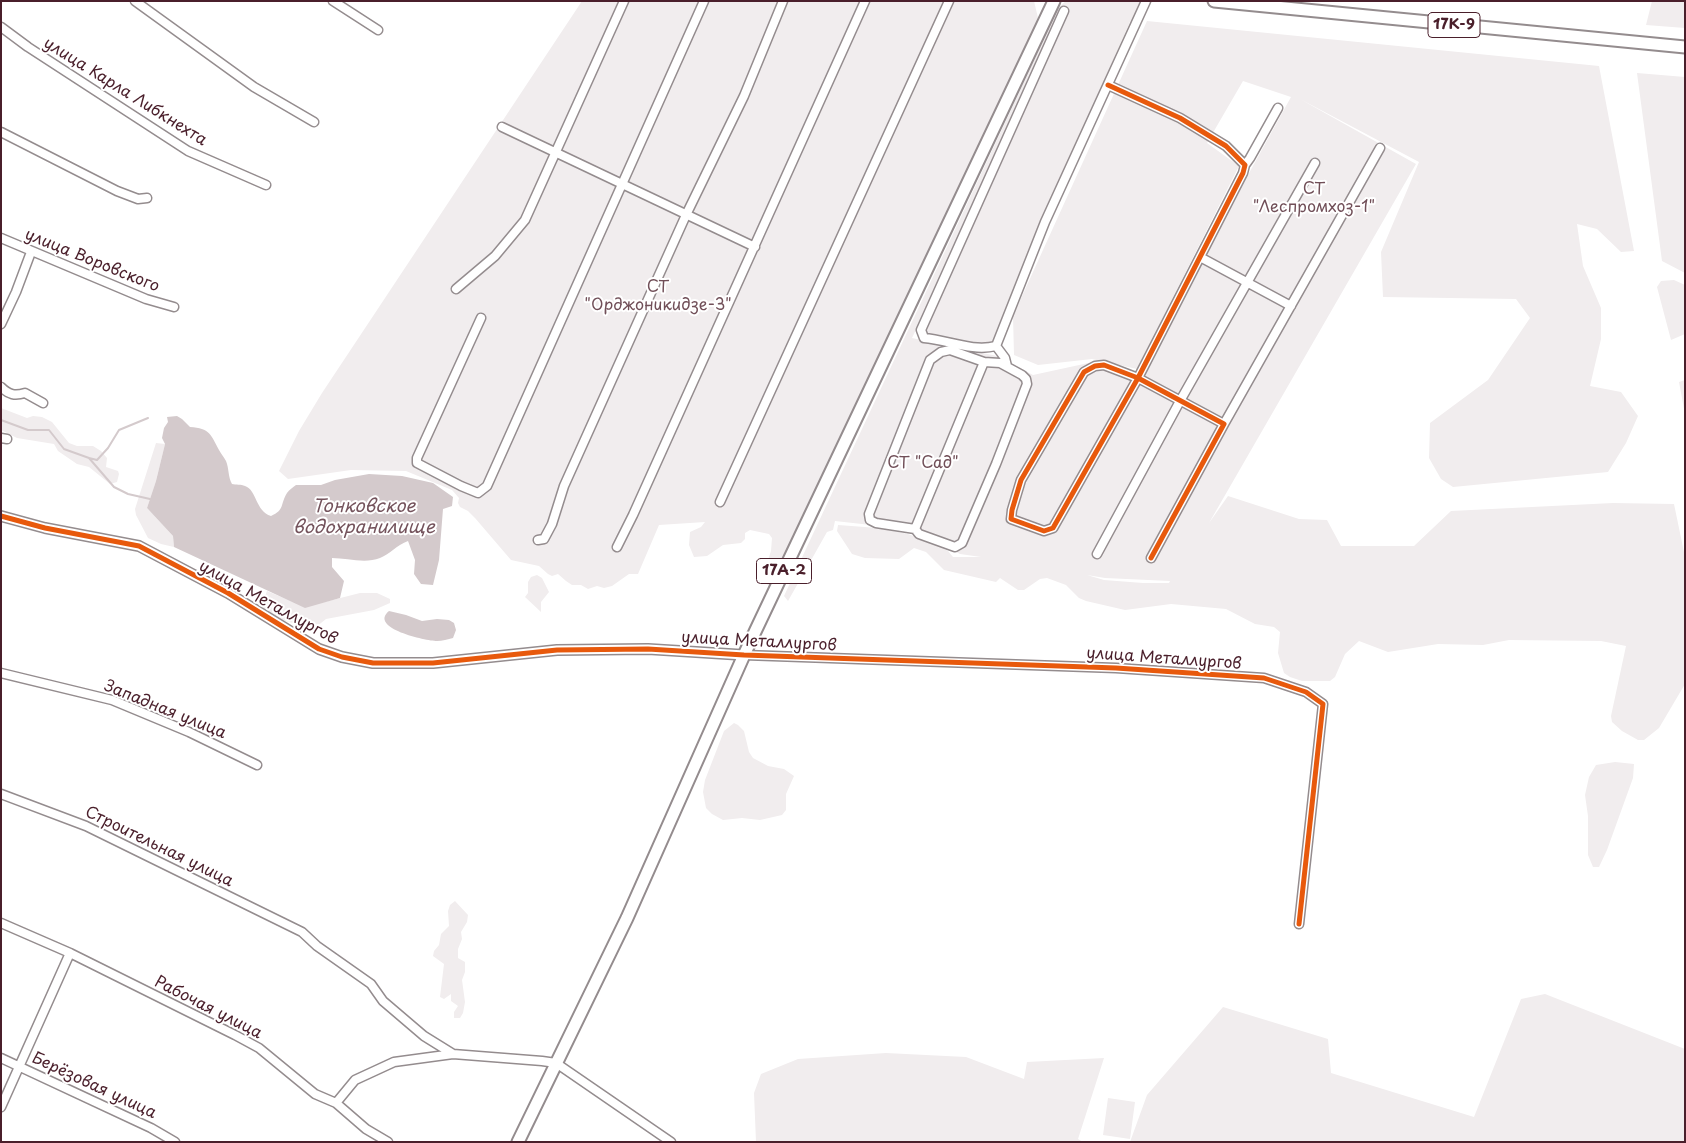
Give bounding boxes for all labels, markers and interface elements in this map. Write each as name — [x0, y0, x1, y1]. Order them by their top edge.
road number: 17К-9 — [1428, 12, 1480, 38]
street label: улица Карла Либкнехта — [40, 34, 210, 150]
park label: СТ "Леспромхоз-1" — [1253, 180, 1375, 218]
street label: улица Воровского — [22, 225, 162, 297]
park label: СТ "Орджоникидзе-3" — [584, 278, 732, 316]
park label: СТ "Сад" — [887, 454, 959, 474]
water label: Тонковское водохранилище — [293, 496, 435, 538]
street label: улица Металлургов — [195, 557, 341, 649]
road number: 17А-2 — [756, 558, 812, 584]
street label: улица Металлургов — [681, 628, 837, 656]
street label: улица Металлургов — [1086, 644, 1242, 674]
street label: Западная улица — [101, 677, 229, 743]
street label: Строительная улица — [82, 803, 236, 891]
street label: Рабочая улица — [151, 973, 265, 1043]
street label: Берёзовая улица — [29, 1049, 159, 1123]

